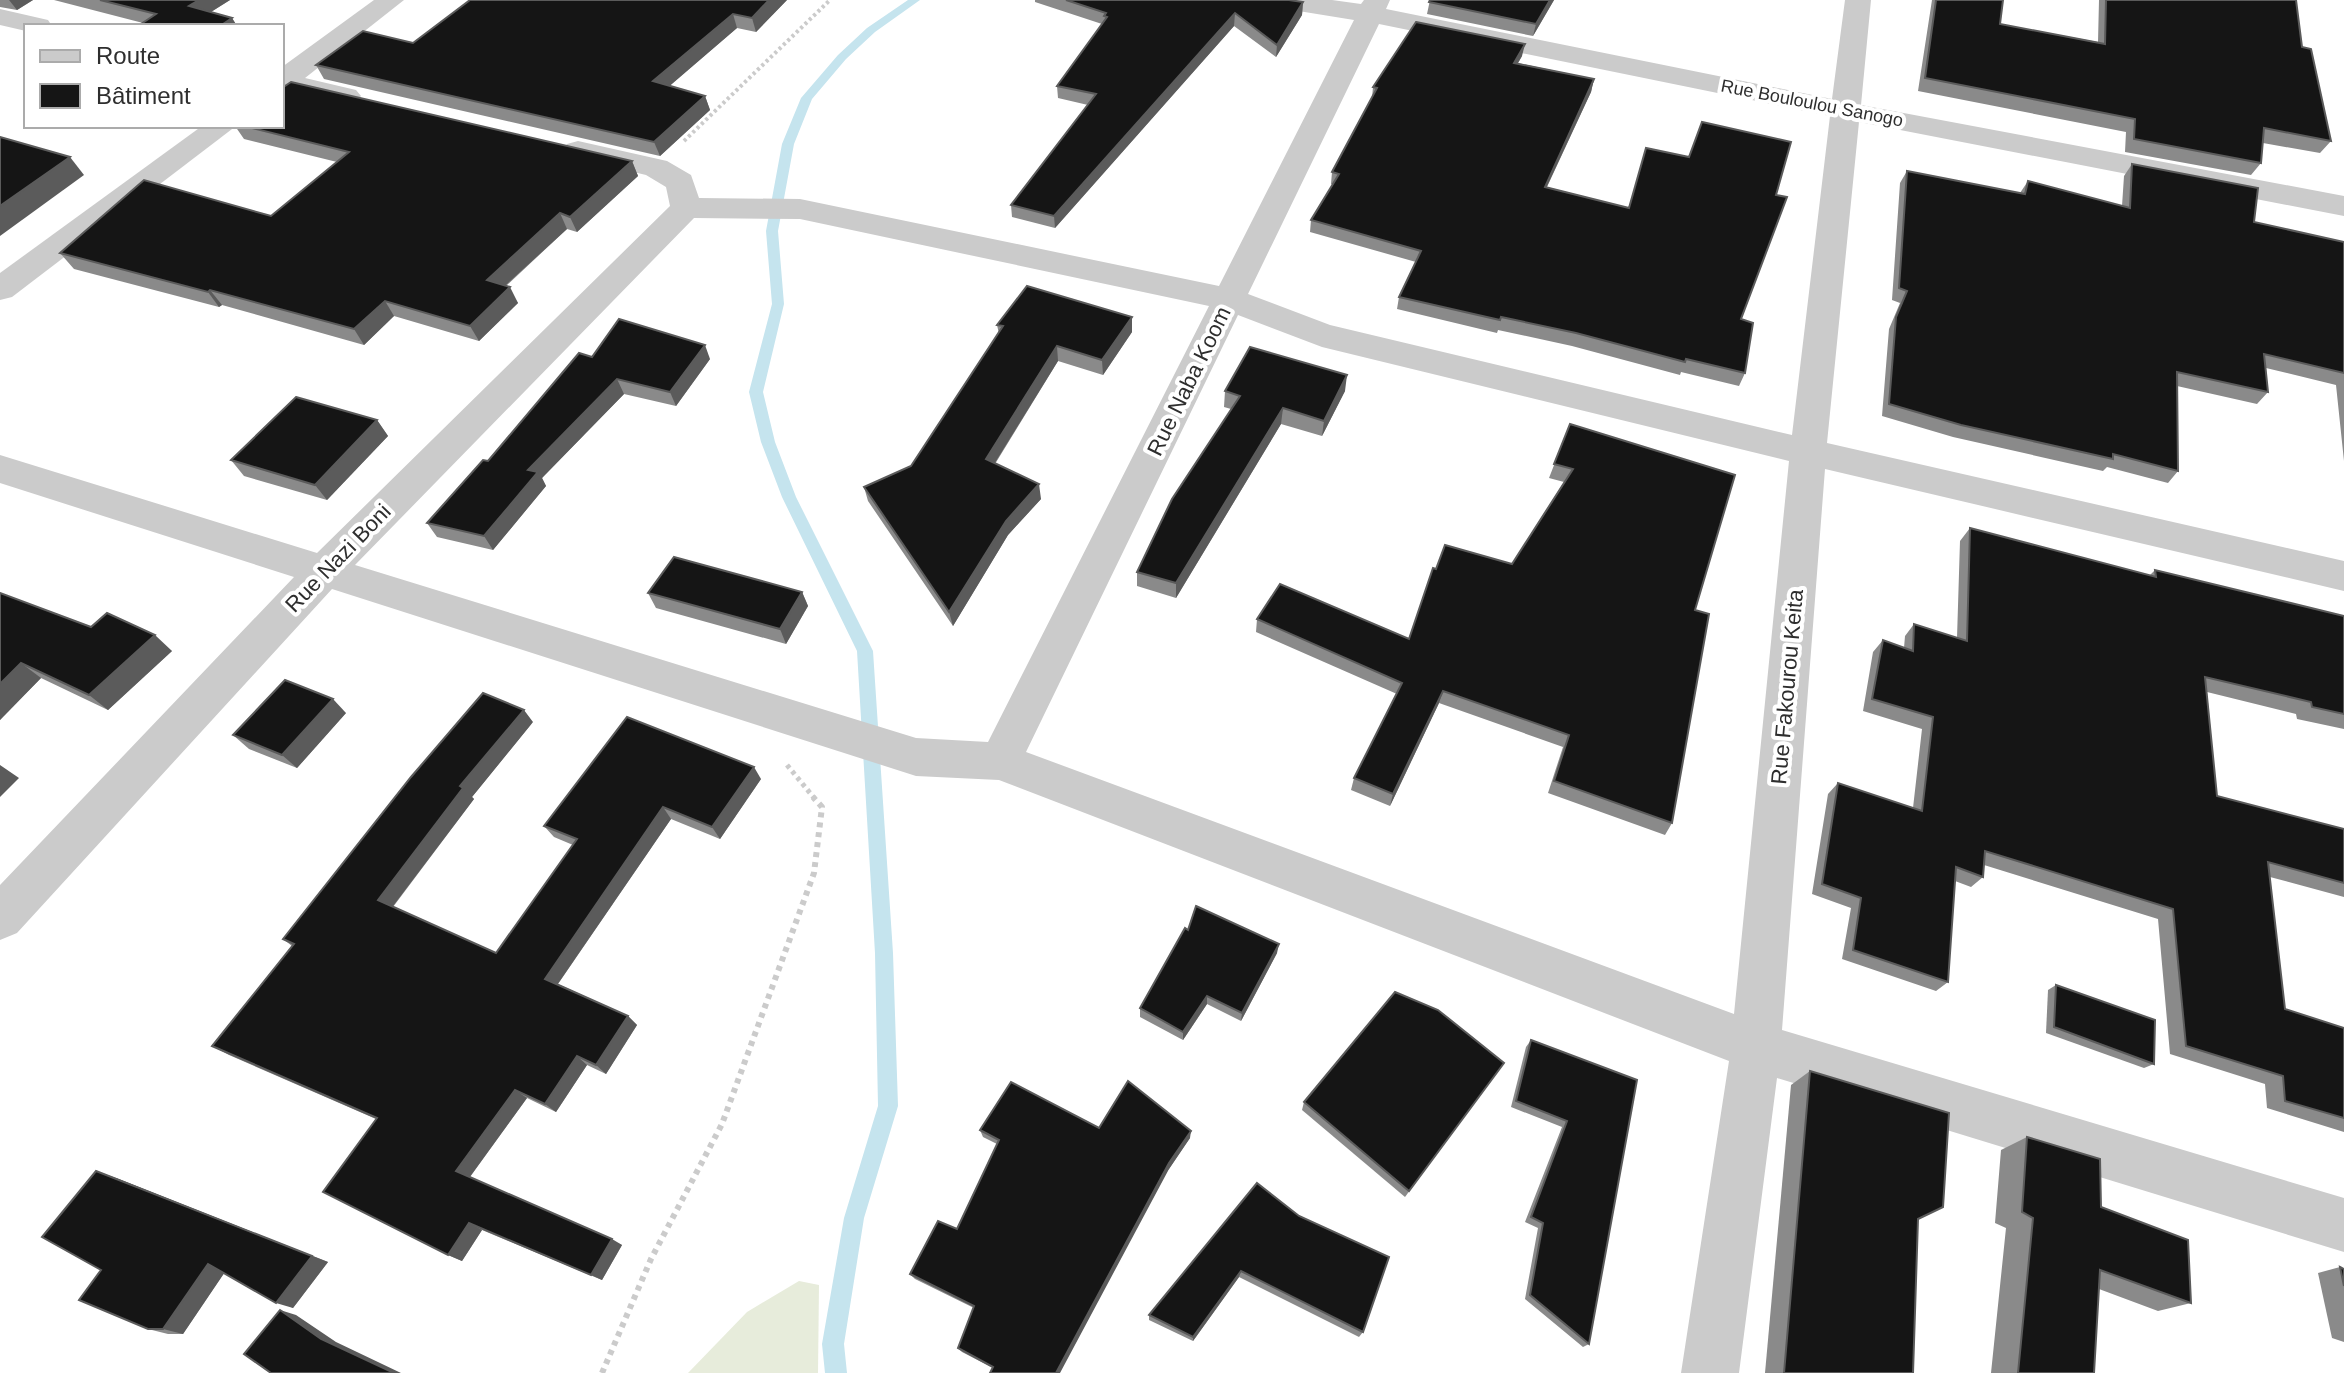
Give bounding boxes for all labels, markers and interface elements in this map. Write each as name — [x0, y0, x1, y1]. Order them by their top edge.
legend — [24, 24, 284, 128]
text: Route — [96, 42, 160, 69]
street label: Rue Bouloulou Sanogo — [1719, 76, 1905, 130]
text: Bâtiment — [96, 82, 191, 109]
street label: Rue Naba Koom — [1142, 302, 1236, 460]
street label: Rue Nazi Boni — [280, 499, 396, 617]
street label: Rue Fakourou Keita — [1766, 588, 1808, 786]

